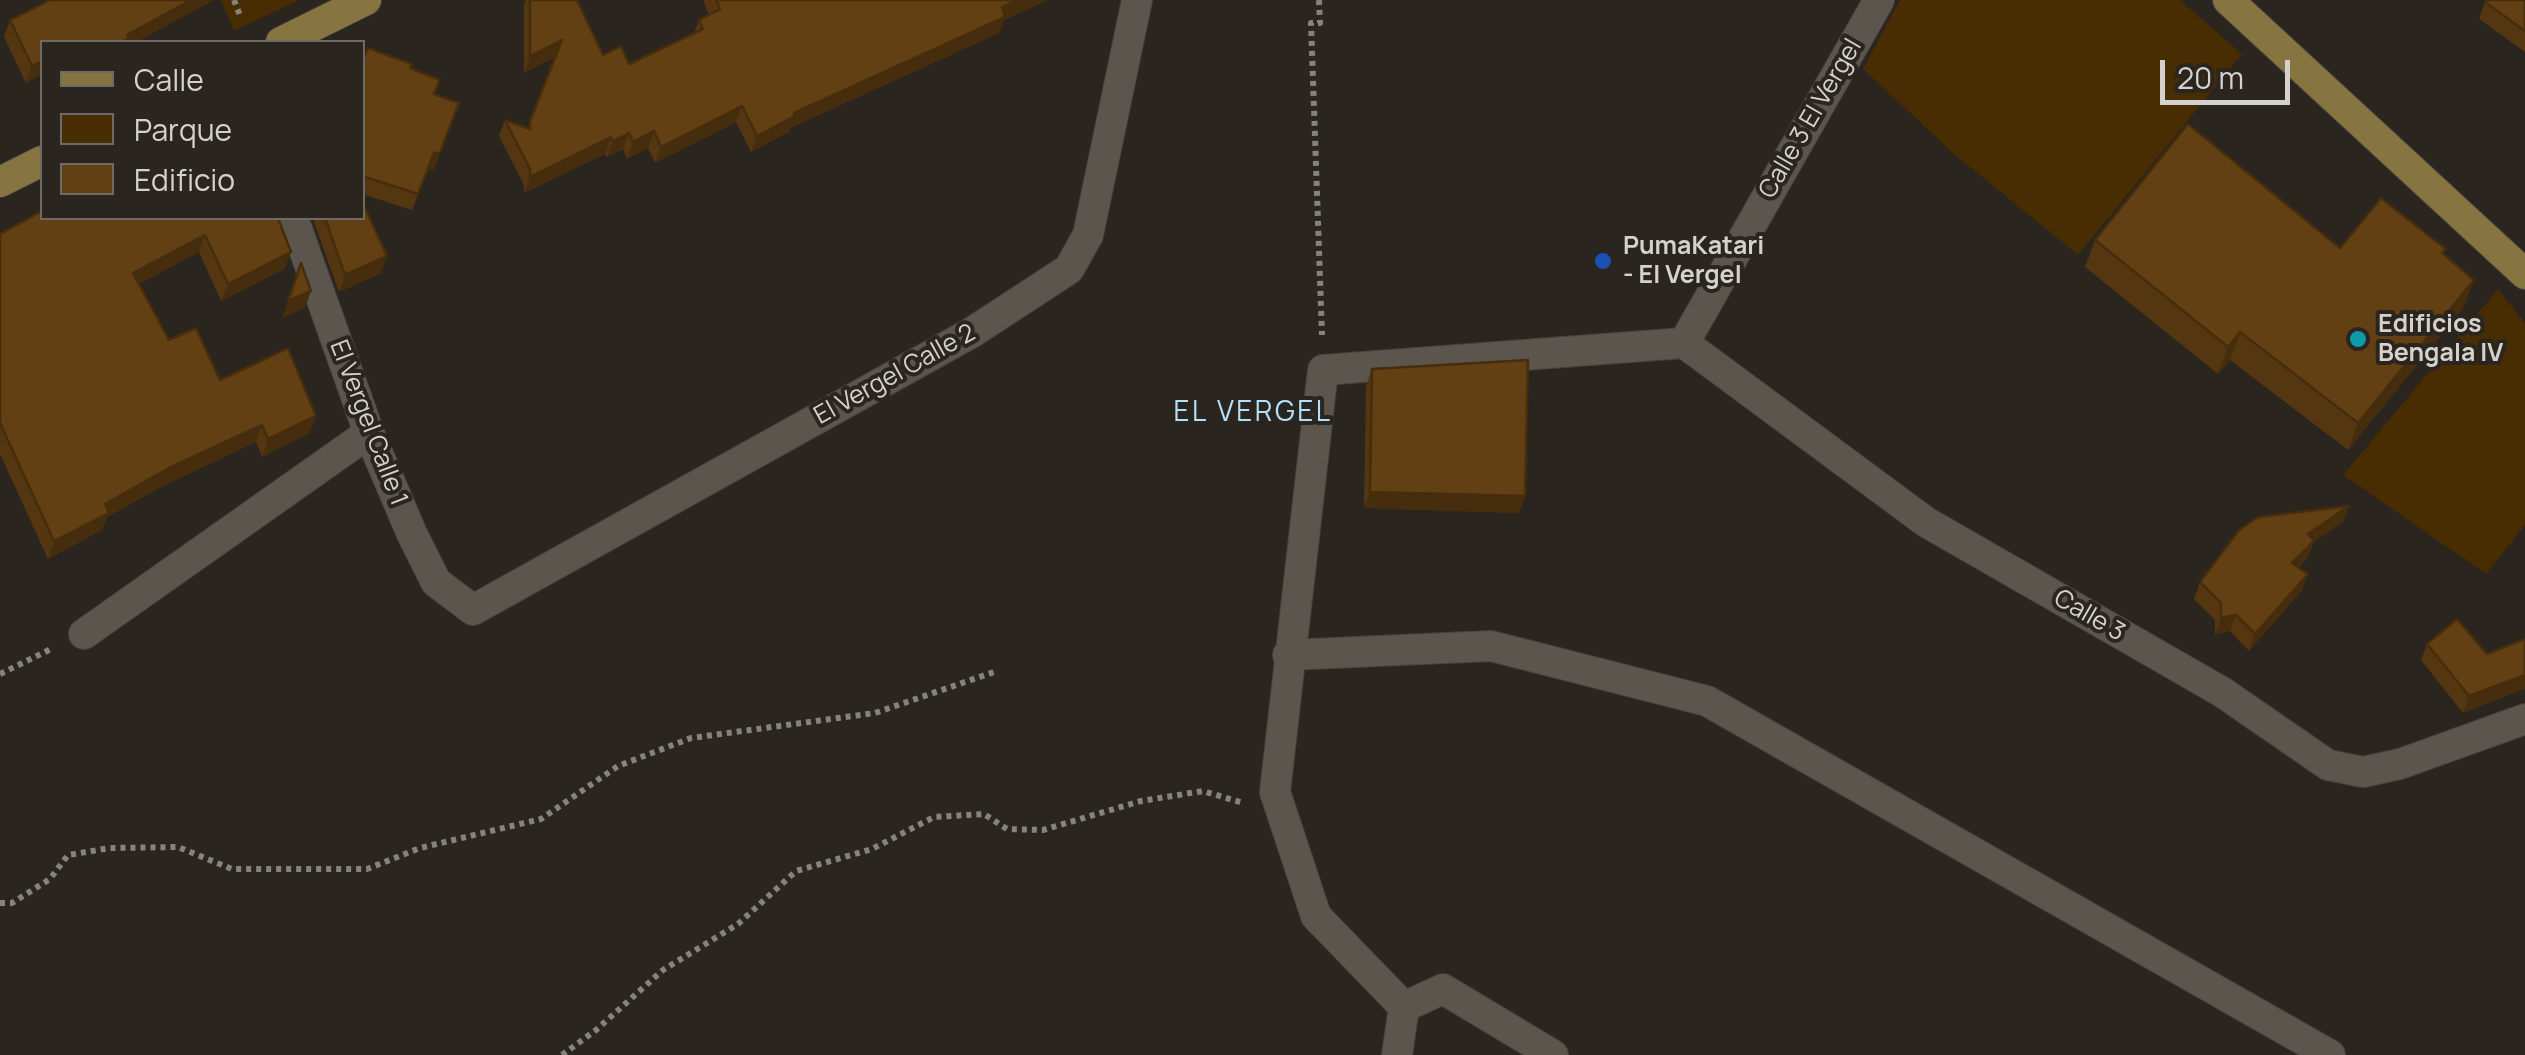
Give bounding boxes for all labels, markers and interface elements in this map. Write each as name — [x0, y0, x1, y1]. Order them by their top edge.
street label: Calle 3 El Vergel — [1753, 34, 1869, 204]
legend — [40, 40, 365, 220]
scale bar — [2165, 40, 2295, 102]
text: 20 m — [2177, 57, 2244, 98]
text: Calle — [134, 59, 204, 100]
text: Parque — [134, 109, 232, 150]
text: Edificio — [134, 159, 235, 200]
place label: PumaKatari - El Vergel — [1623, 232, 1764, 291]
marker: PumaKatari - El Vergel — [1592, 250, 1614, 272]
place label: Edificios Bengala IV — [2378, 310, 2503, 369]
street label: El Vergel Calle 2 — [809, 318, 981, 432]
marker: Edificios Bengala IV — [2347, 328, 2369, 350]
street label: El Vergel Calle 1 — [323, 336, 413, 510]
district label: EL VERGEL — [1174, 396, 1332, 430]
street label: Calle 3 — [2048, 584, 2130, 648]

